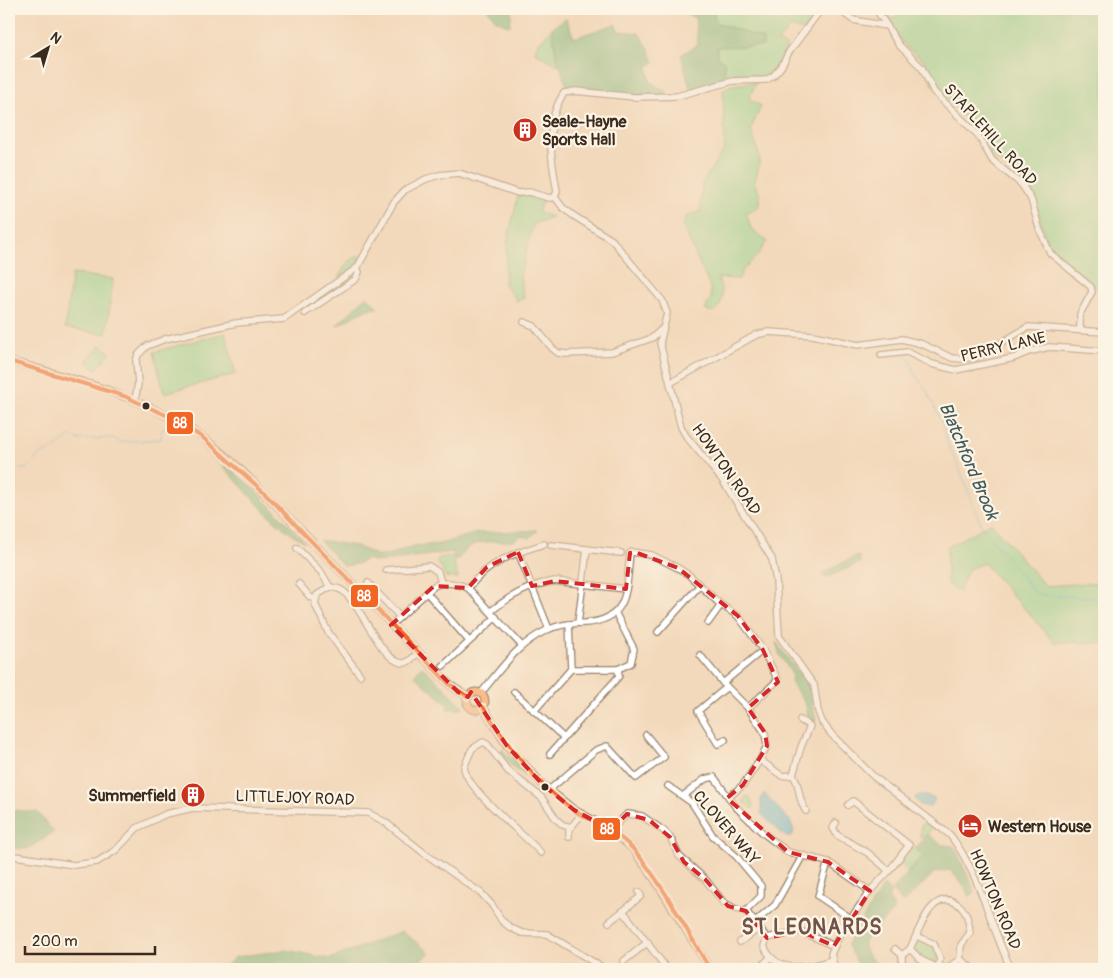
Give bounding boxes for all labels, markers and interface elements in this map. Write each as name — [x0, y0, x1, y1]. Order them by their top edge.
north arrow — [22, 22, 72, 72]
text: N — [47, 29, 65, 48]
street label: STAPLEHILL ROAD — [939, 80, 1041, 190]
place label: Seale-Hayne Sports Hall — [542, 112, 628, 150]
building icon: Seale-Hayne Sports Hall — [512, 117, 538, 143]
street label: PERRY LANE — [959, 327, 1048, 367]
water label: Blatchford Brook — [934, 399, 1004, 525]
unlabelled marker — [141, 401, 151, 411]
line badge: 88 — [166, 411, 194, 435]
text: 88 — [173, 415, 187, 432]
street label: HOWTON ROAD — [687, 420, 765, 519]
line badge: 88 — [350, 584, 379, 608]
text: 88 — [357, 588, 371, 605]
building icon: Summerfield — [180, 782, 206, 808]
unlabelled marker — [540, 782, 550, 792]
place label: Summerfield — [88, 786, 176, 806]
street label: LITTLEJOY ROAD — [235, 786, 355, 810]
street label: CLOVER WAY — [688, 786, 764, 869]
hotel icon: Western House — [957, 813, 983, 839]
line badge: 88 — [592, 817, 621, 841]
place label: Western House — [988, 817, 1092, 837]
text: 88 — [600, 821, 614, 838]
street label: HOWTON ROAD — [965, 846, 1025, 953]
district label: ST LEONARDS — [742, 914, 882, 941]
scale bar — [25, 923, 155, 955]
text: 200 m — [32, 932, 77, 951]

